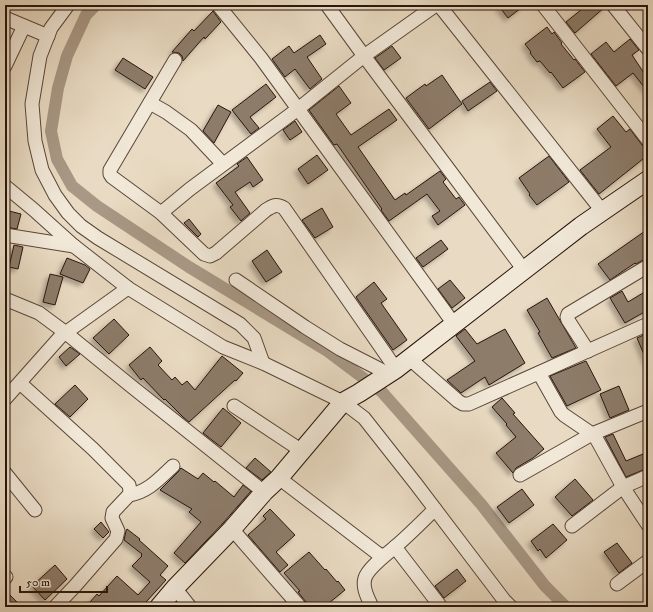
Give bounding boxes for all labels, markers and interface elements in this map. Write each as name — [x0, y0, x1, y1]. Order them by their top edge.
scale bar — [20, 568, 107, 594]
text: 50 m — [26, 575, 50, 590]

